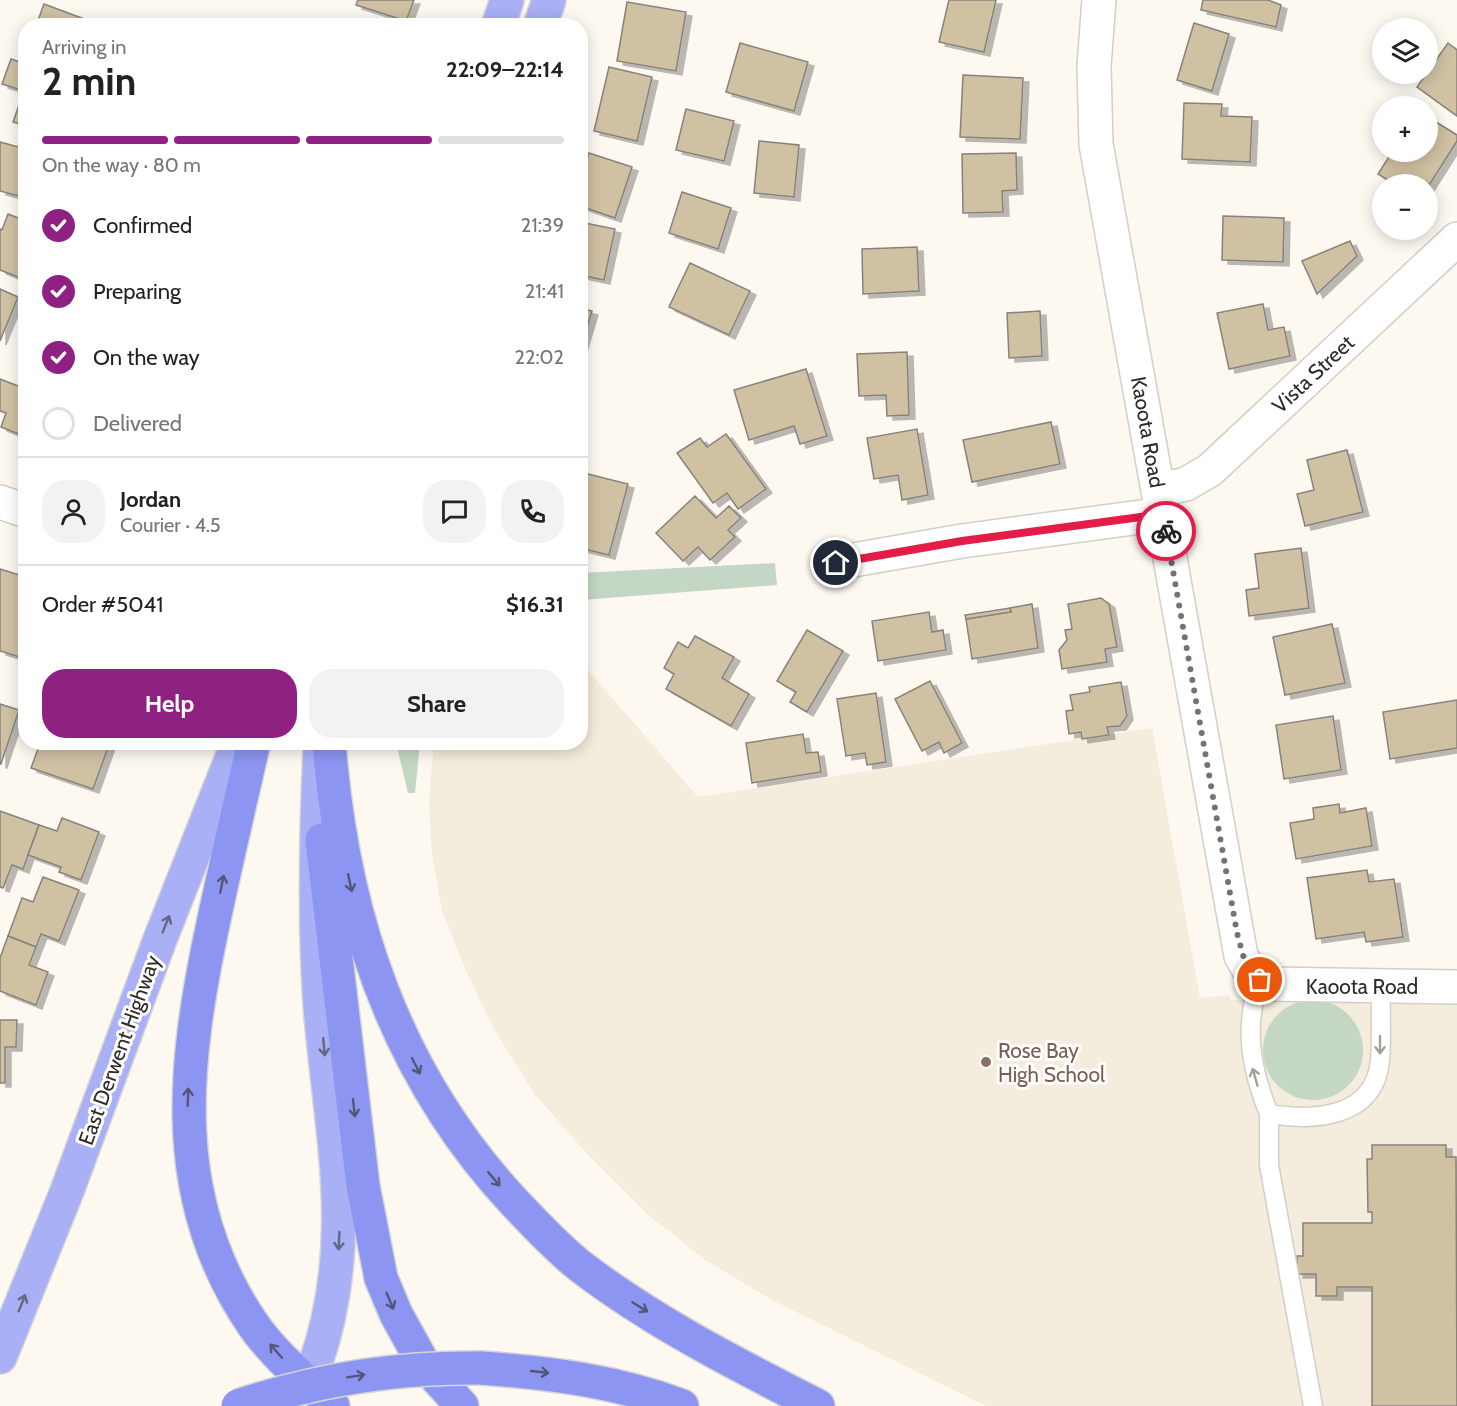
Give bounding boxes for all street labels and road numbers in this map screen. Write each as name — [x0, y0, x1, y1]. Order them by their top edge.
street label: Vista Street — [1267, 330, 1359, 418]
street label: Kaoota Road — [1126, 375, 1170, 489]
street label: East Derwent Highway — [73, 951, 165, 1148]
street label: Kaoota Road — [1306, 974, 1418, 999]

